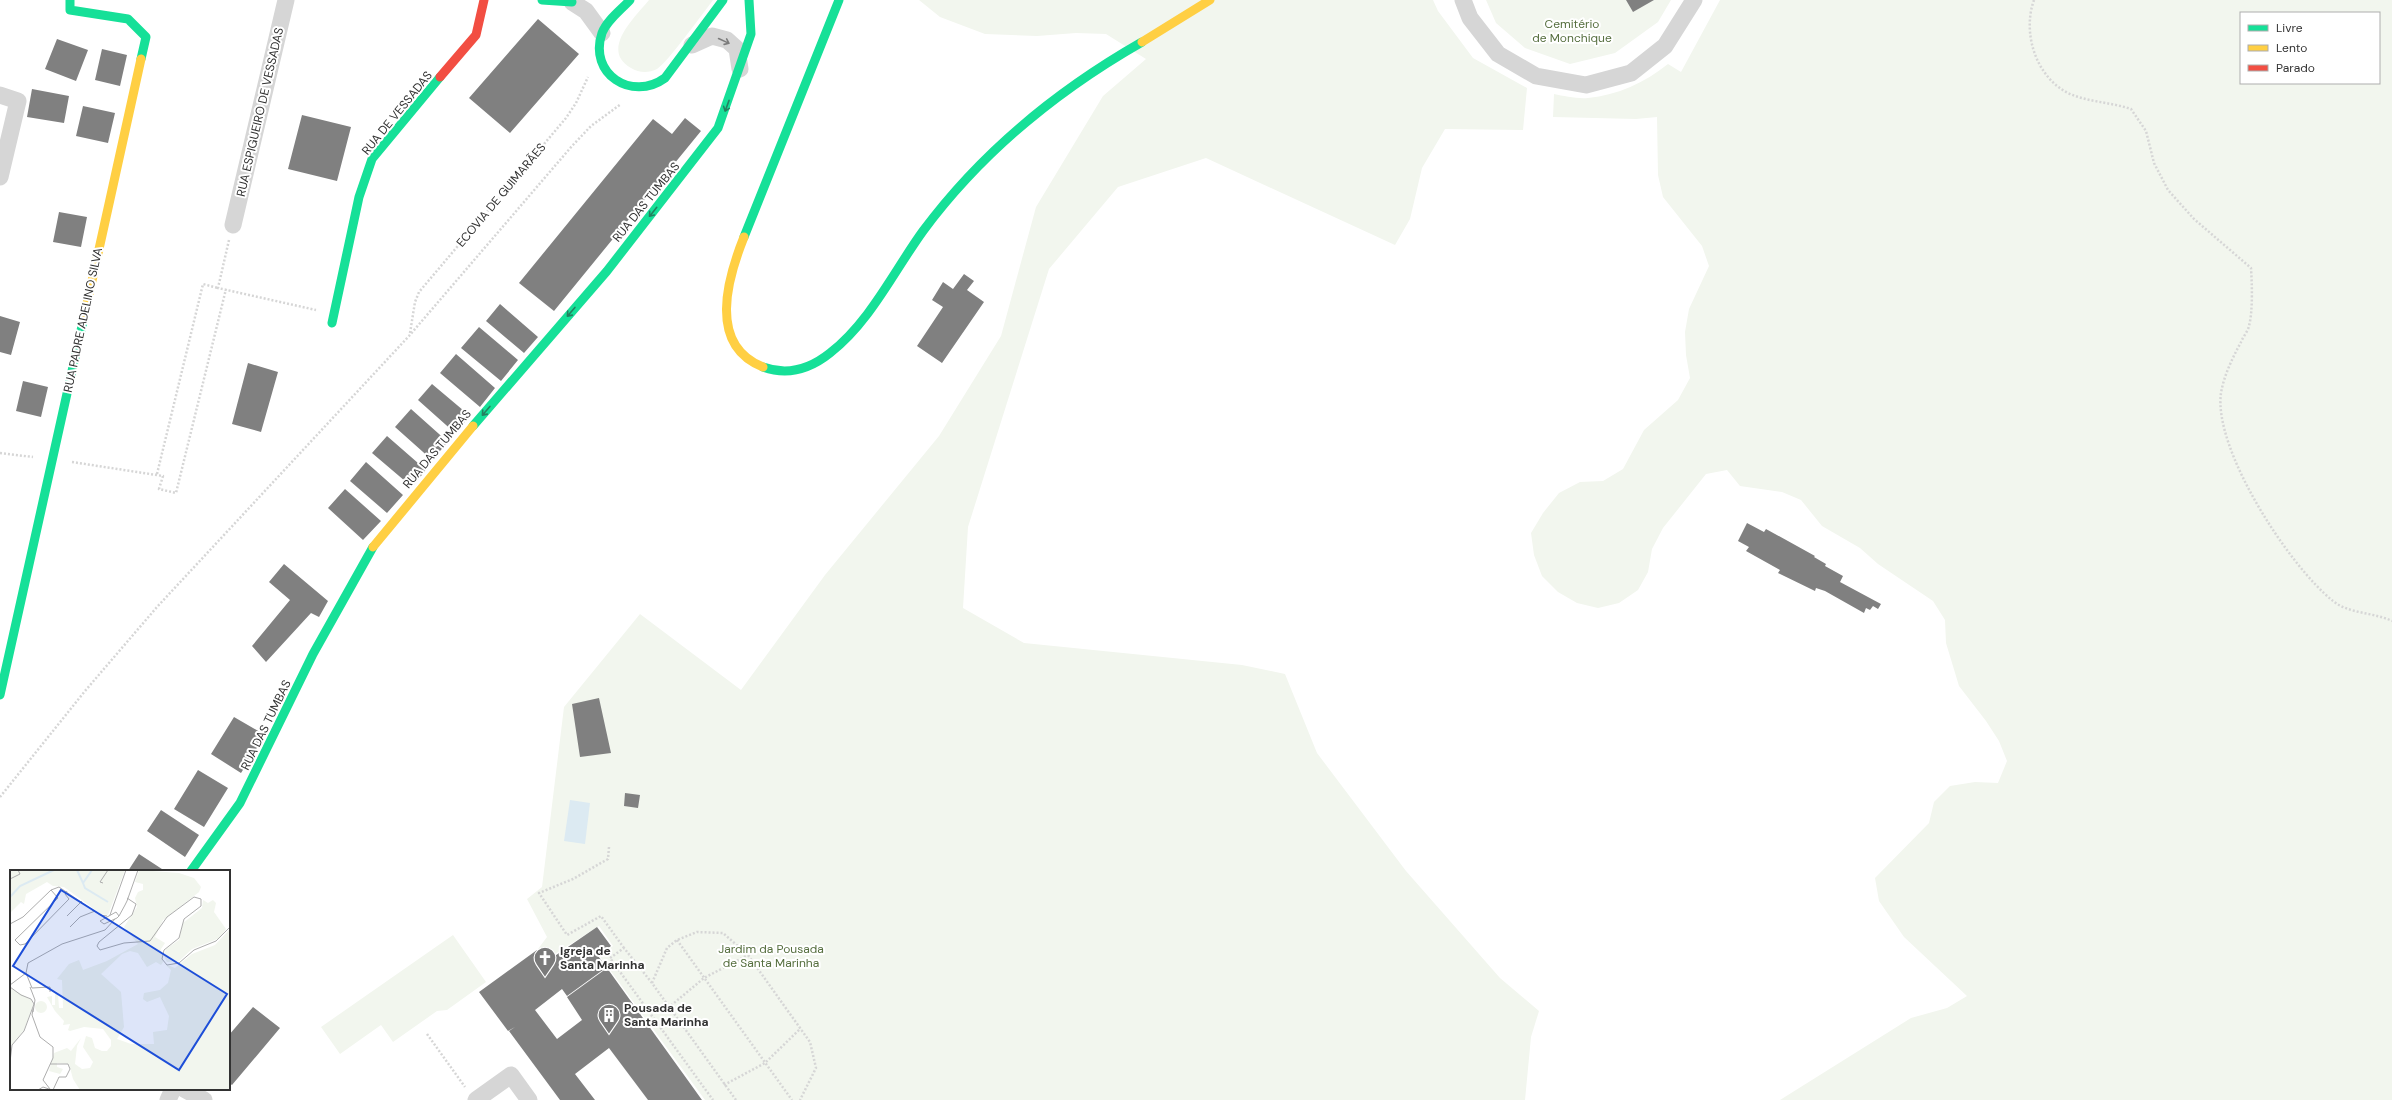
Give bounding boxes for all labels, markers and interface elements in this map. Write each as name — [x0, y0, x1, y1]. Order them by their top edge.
legend — [2240, 12, 2380, 84]
park label: Cemitério de Monchique — [1532, 16, 1612, 46]
text: Livre — [2276, 20, 2303, 36]
street label: RUA ESPIGUEIRO DE VESSADAS — [233, 26, 287, 198]
one-way arrow — [718, 37, 730, 45]
text: Lento — [2276, 40, 2307, 56]
text: Parado — [2276, 60, 2315, 76]
street label: RUA DE VESSADAS — [358, 68, 436, 158]
one-way arrow — [723, 100, 730, 113]
street label: ECOVIA DE GUIMARÃES — [453, 140, 549, 250]
street label: RUA DAS TUMBAS — [609, 159, 683, 245]
one-way arrow — [649, 207, 658, 218]
street label: RUA PADRE ADELINO SILVA — [60, 246, 106, 394]
one-way arrow — [566, 307, 575, 318]
street label: RUA DAS TUMBAS — [399, 406, 475, 492]
one-way arrow — [481, 406, 490, 416]
street label: RUA DAS TUMBAS — [237, 677, 295, 773]
inset map — [10, 870, 230, 1090]
park label: Jardim da Pousada de Santa Marinha — [718, 941, 824, 971]
place label: Igreja de Santa Marinha — [560, 943, 644, 973]
church icon: Igreja de Santa Marinha — [532, 945, 558, 978]
place label: Pousada de Santa Marinha — [624, 1000, 708, 1030]
building icon: Pousada de Santa Marinha — [596, 1002, 622, 1035]

